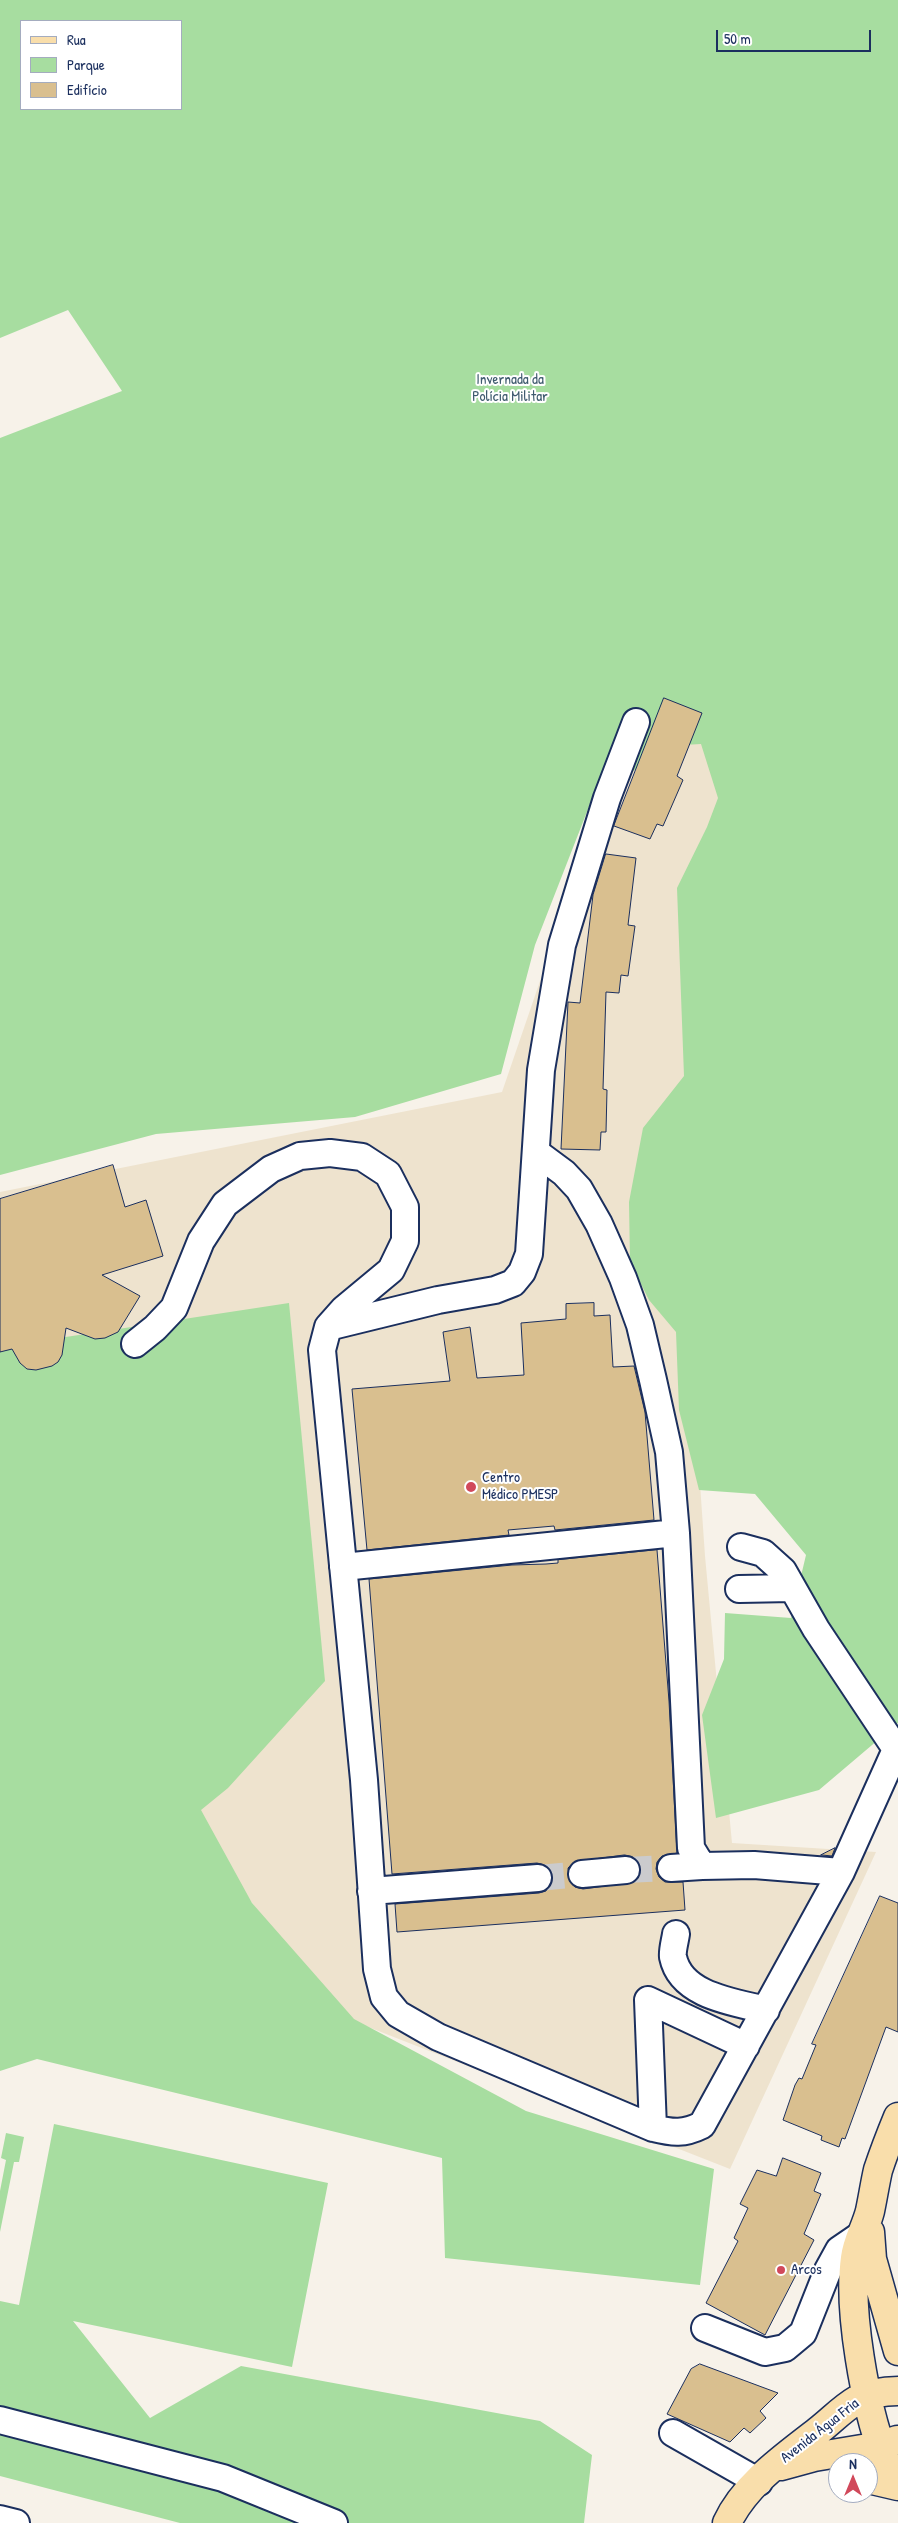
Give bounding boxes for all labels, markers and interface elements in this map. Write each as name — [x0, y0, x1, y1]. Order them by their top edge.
legend — [20, 20, 182, 110]
scale bar — [718, 20, 873, 52]
text: 50 m — [724, 28, 751, 49]
text: Rua — [67, 29, 86, 50]
text: Parque — [67, 54, 105, 75]
text: Edifício — [67, 79, 107, 100]
park label: Invernada da Polícia Militar — [472, 371, 548, 406]
place label: Centro Médico PMESP — [482, 1469, 558, 1504]
marker: Centro Médico PMESP — [464, 1480, 478, 1494]
place label: Arcos — [791, 2261, 822, 2279]
marker: Arcos — [775, 2264, 787, 2276]
street label: Avenida Água Fria — [777, 2395, 863, 2467]
north arrow — [828, 2453, 878, 2503]
text: N — [849, 2454, 857, 2473]

